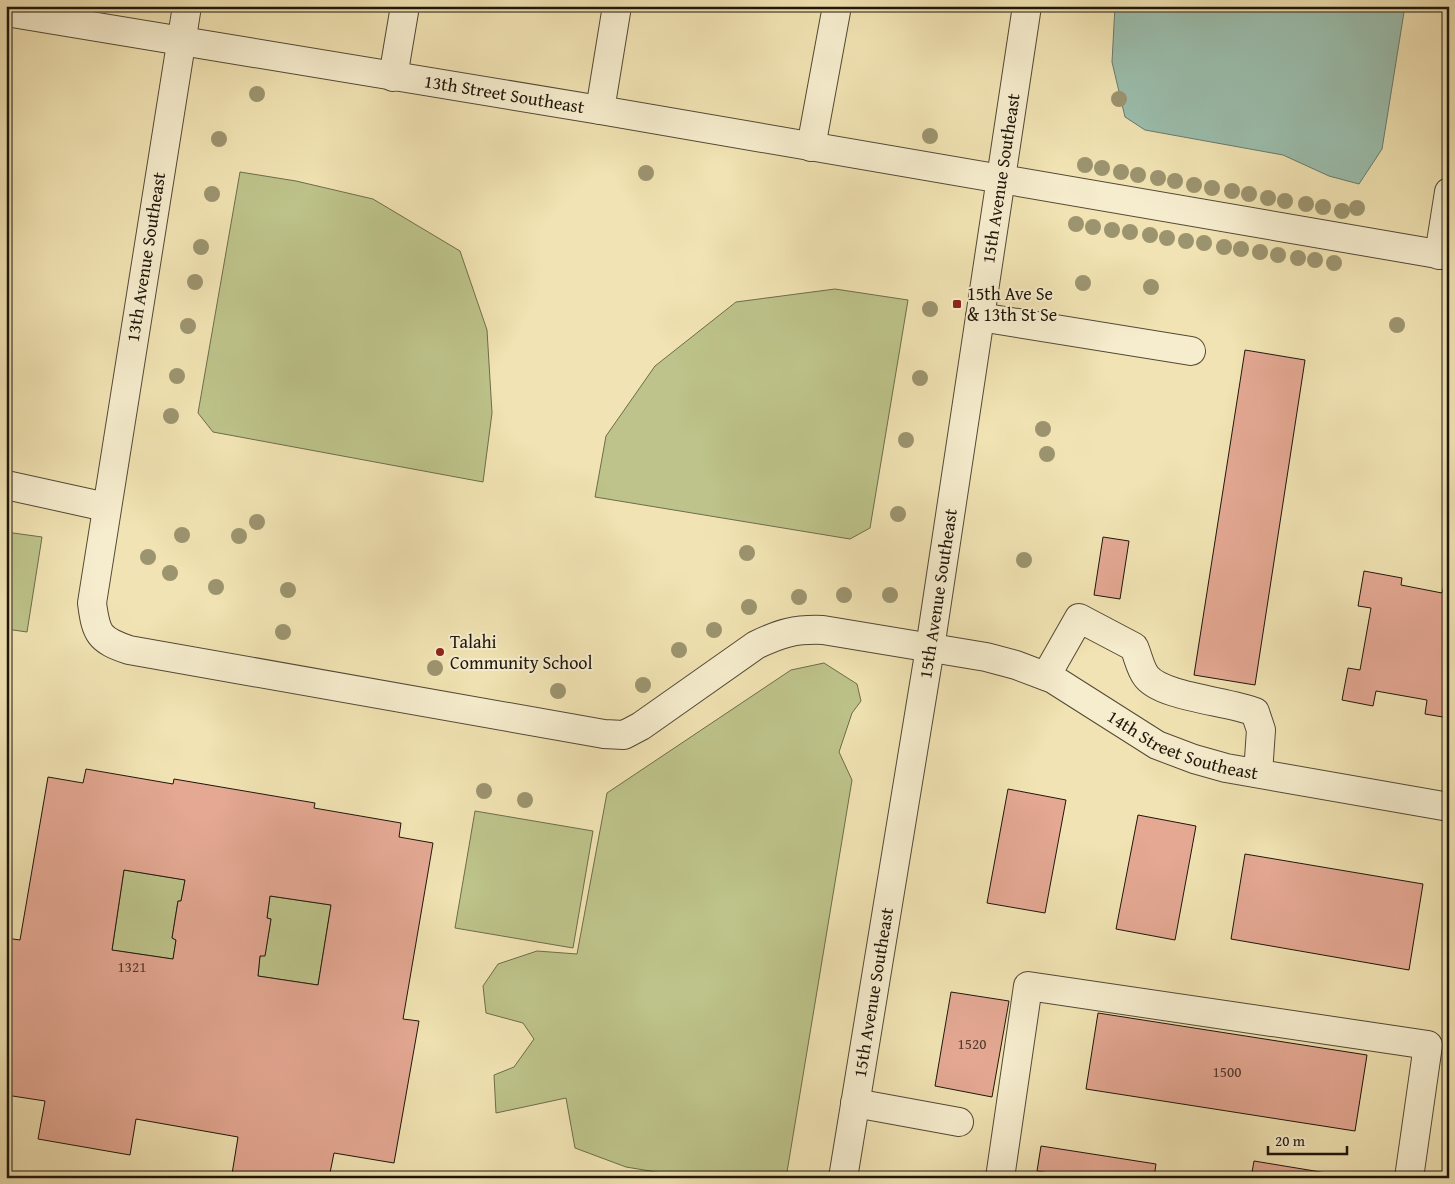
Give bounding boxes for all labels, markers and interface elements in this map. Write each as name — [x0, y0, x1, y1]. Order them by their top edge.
street label: 13th Street Southeast — [422, 67, 587, 120]
street label: 15th Avenue Southeast — [974, 91, 1027, 265]
street label: 13th Avenue Southeast — [119, 169, 172, 344]
place label: 15th Ave Se & 13th St Se — [967, 280, 1057, 328]
marker: 15th Ave Se & 13th St Se — [951, 298, 963, 310]
street label: 15th Avenue Southeast — [911, 506, 964, 681]
place label: Talahi Community School — [450, 628, 593, 676]
marker: Talahi Community School — [434, 646, 446, 658]
street label: 14th Street Southeast — [1102, 703, 1261, 786]
street label: 15th Avenue Southeast — [846, 905, 900, 1079]
house number: 1321 — [118, 956, 146, 977]
house number: 1520 — [958, 1033, 986, 1054]
house number: 1500 — [1213, 1061, 1241, 1082]
scale bar — [1268, 1124, 1346, 1156]
text: 20 m — [1275, 1130, 1306, 1151]

